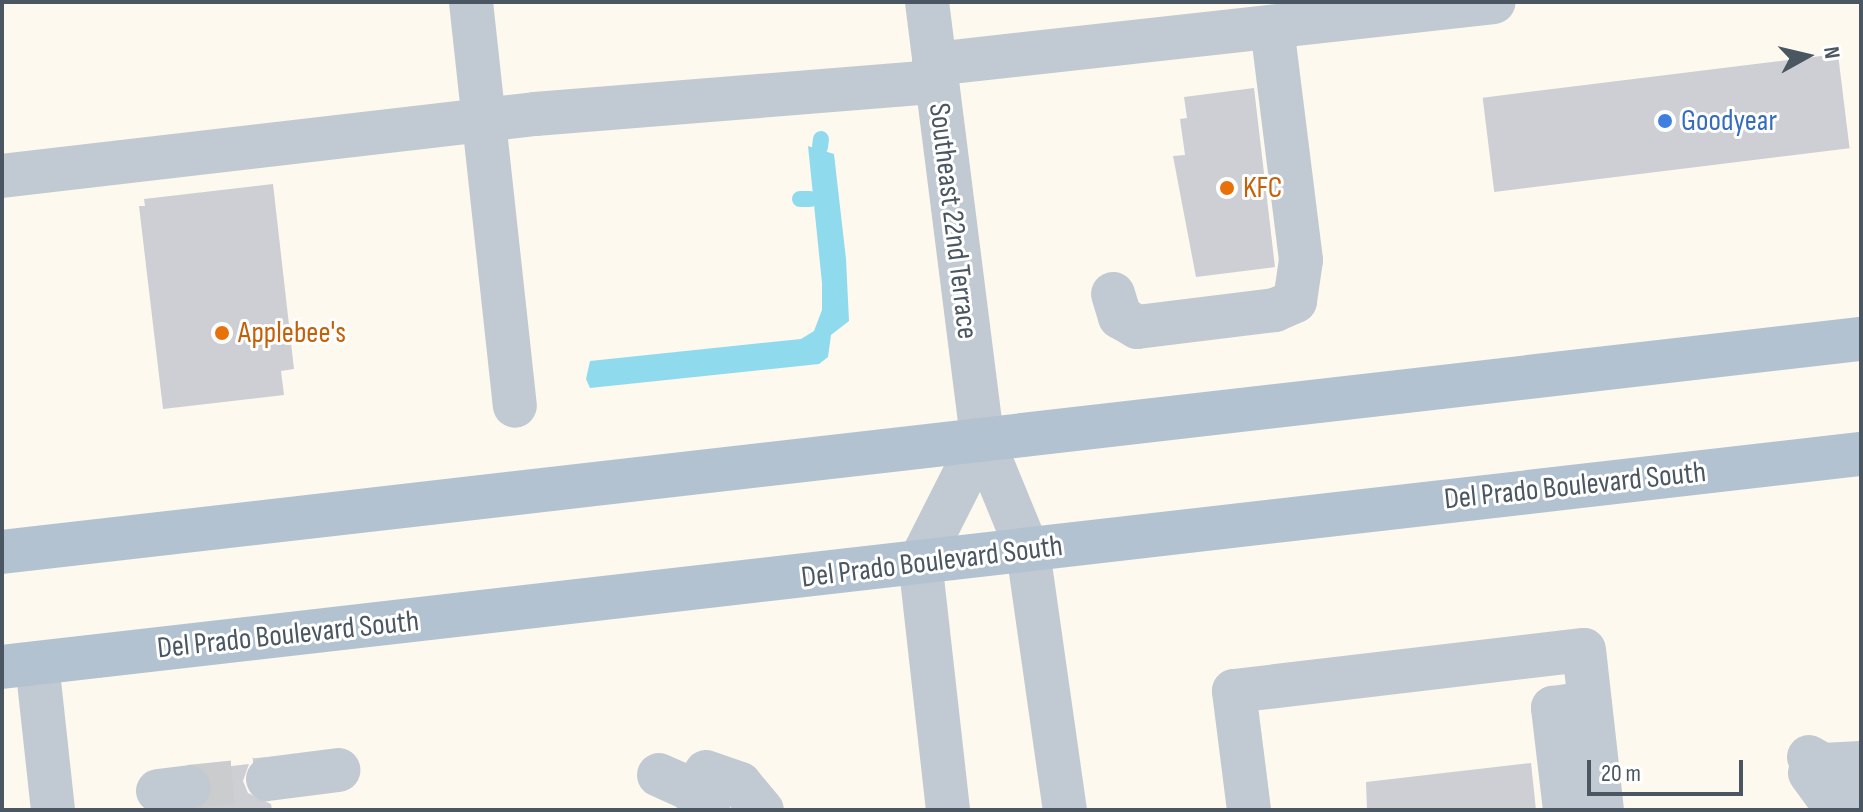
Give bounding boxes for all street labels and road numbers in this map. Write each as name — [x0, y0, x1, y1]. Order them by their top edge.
street label: Southeast 22nd Terrace — [921, 101, 985, 341]
street label: Del Prado Boulevard South — [1442, 454, 1708, 518]
street label: Del Prado Boulevard South — [799, 528, 1065, 596]
street label: Del Prado Boulevard South — [155, 603, 421, 667]

